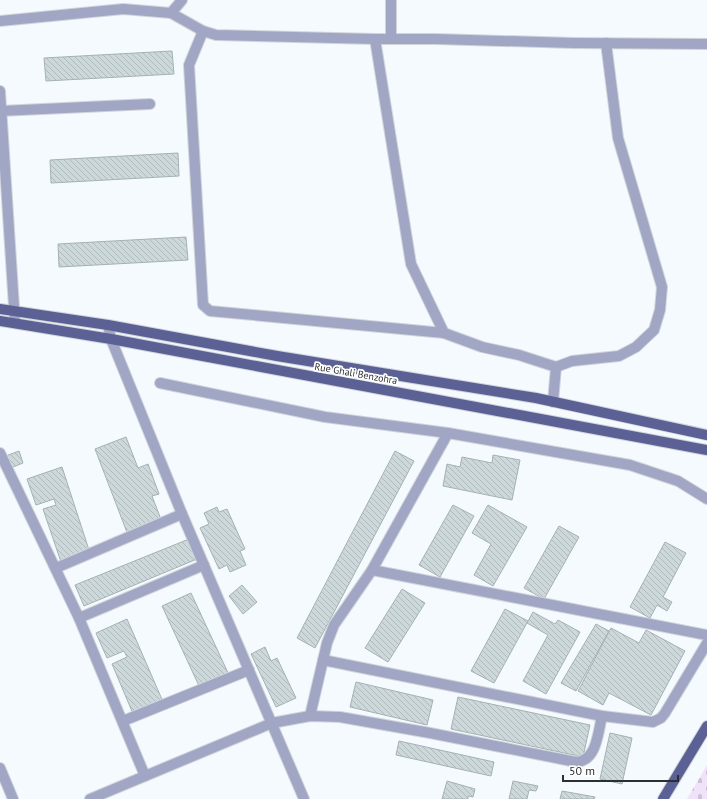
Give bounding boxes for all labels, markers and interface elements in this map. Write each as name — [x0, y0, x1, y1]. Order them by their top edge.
street label: Rue Ghali Benzohra — [314, 360, 398, 387]
scale bar — [563, 757, 678, 783]
text: 50 m — [569, 763, 595, 778]

